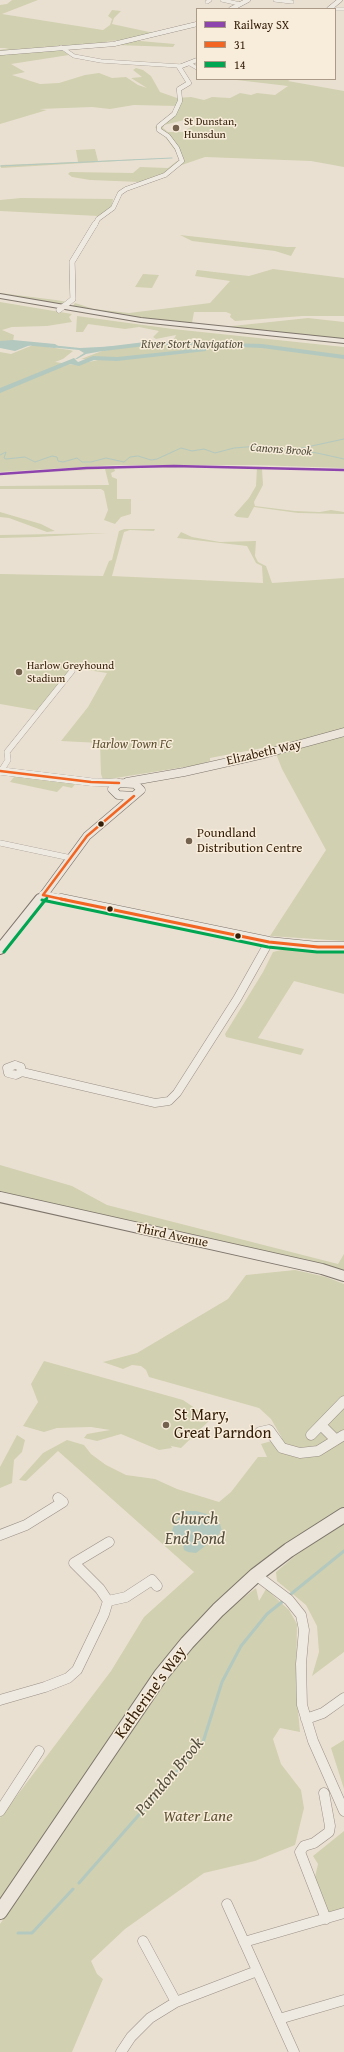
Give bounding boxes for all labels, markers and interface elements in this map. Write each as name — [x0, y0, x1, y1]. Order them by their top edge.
legend — [196, 8, 336, 80]
text: Railway SX — [234, 16, 289, 33]
text: 31 — [234, 36, 246, 53]
text: 14 — [234, 56, 246, 73]
place label: St Dunstan, Hunsdun — [184, 115, 237, 141]
marker: St Dunstan, Hunsdun — [171, 123, 181, 133]
water label: River Stort Navigation — [141, 338, 243, 352]
water label: Canons Brook — [250, 441, 312, 459]
place label: Harlow Greyhound Stadium — [27, 659, 114, 685]
marker: Harlow Greyhound Stadium — [14, 667, 24, 677]
park label: Harlow Town FC — [92, 737, 172, 753]
street label: Elizabeth Way — [225, 737, 303, 769]
unlabelled marker — [96, 819, 106, 829]
place label: Poundland Distribution Centre — [197, 826, 302, 857]
marker: Poundland Distribution Centre — [184, 836, 194, 846]
unlabelled marker — [105, 904, 115, 914]
unlabelled marker — [233, 931, 243, 941]
street label: Third Avenue — [135, 1221, 209, 1251]
place label: St Mary, Great Parndon — [174, 1406, 271, 1444]
marker: St Mary, Great Parndon — [161, 1420, 171, 1430]
water label: Church End Pond — [165, 1510, 225, 1550]
street label: Katherine's Way — [111, 1643, 191, 1743]
water label: Parndon Brook — [131, 1734, 209, 1820]
park label: Water Lane — [163, 1807, 233, 1827]

